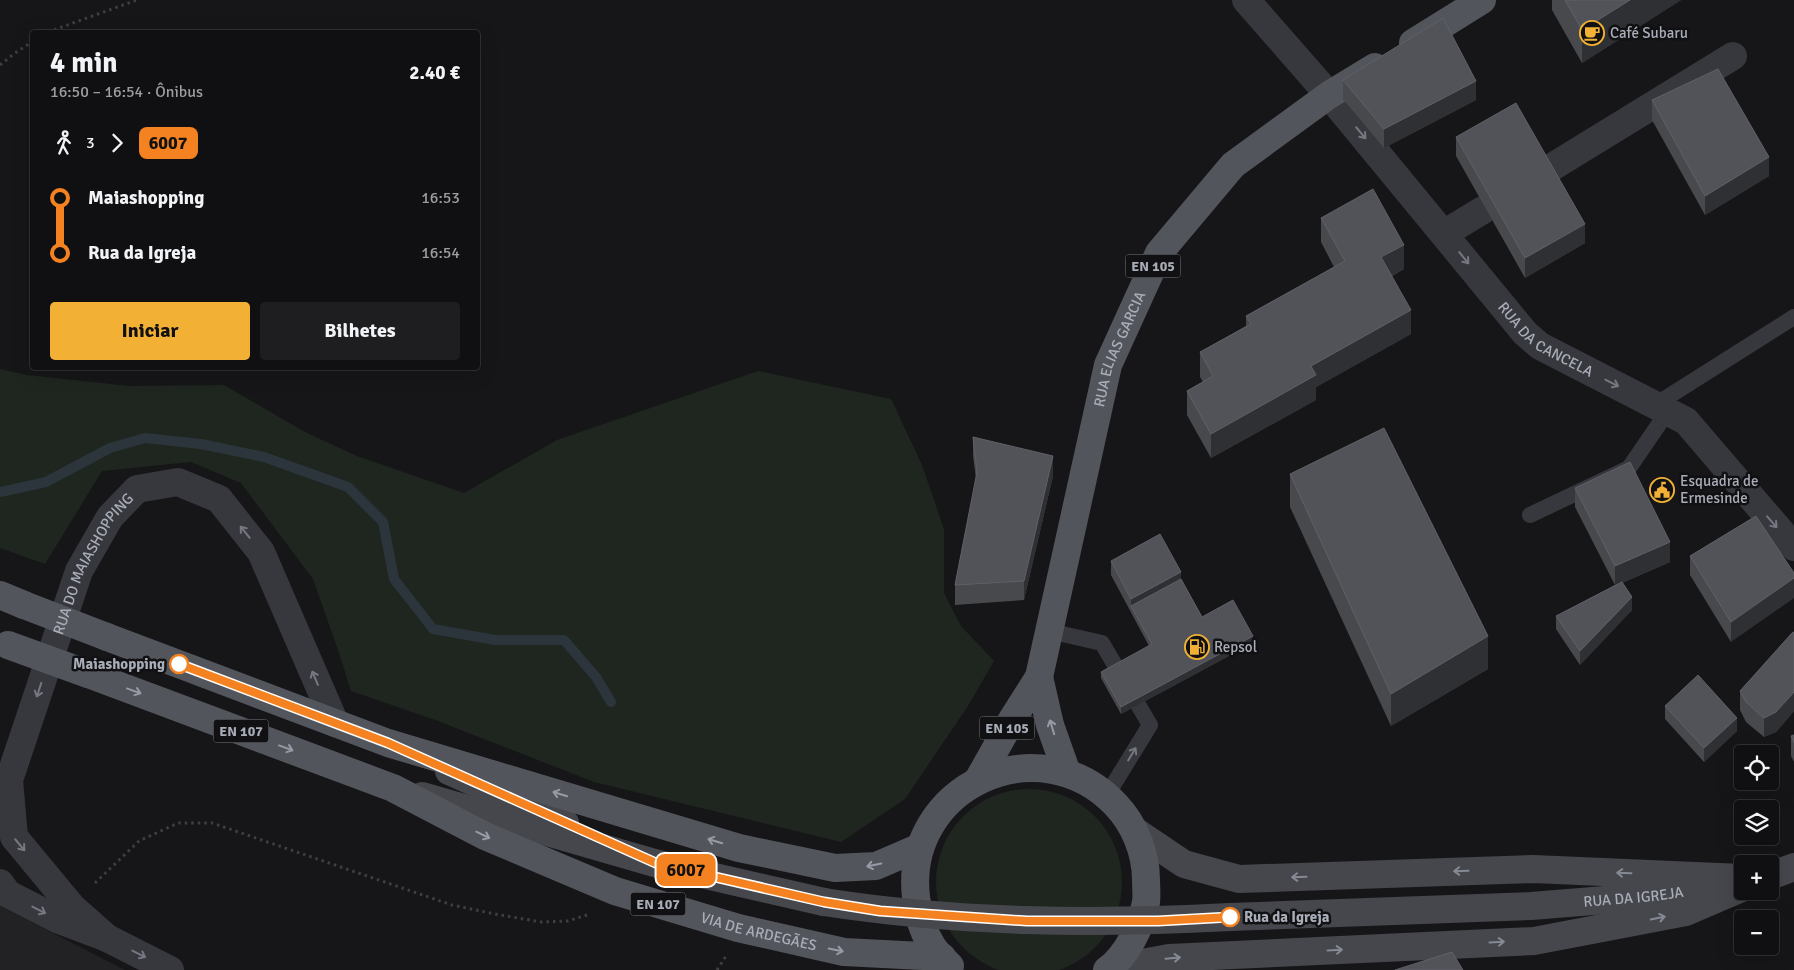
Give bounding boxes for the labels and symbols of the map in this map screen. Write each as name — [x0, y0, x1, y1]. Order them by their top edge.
cafe icon: Café Subaru — [1579, 20, 1605, 46]
place label: Café Subaru — [1610, 24, 1688, 42]
one-way arrow — [1355, 126, 1366, 139]
one-way arrow — [1459, 251, 1470, 264]
road number: EN 105 — [1126, 255, 1180, 278]
street label: RUA ELIAS GARCIA — [1090, 288, 1149, 409]
street label: RUA DA CANCELA — [1494, 298, 1596, 381]
one-way arrow — [1605, 378, 1620, 388]
place label: Esquadra de Ermesinde — [1680, 472, 1758, 507]
public building icon: Esquadra de Ermesinde — [1649, 477, 1675, 503]
street label: RUA DO MAIASHOPPING — [49, 489, 137, 637]
one-way arrow — [1766, 515, 1778, 528]
one-way arrow — [240, 526, 251, 539]
fuel station icon: Repsol — [1184, 634, 1210, 660]
place label: Repsol — [1214, 638, 1257, 656]
marker: Maiashopping — [169, 654, 189, 674]
place label: Maiashopping — [73, 655, 165, 673]
one-way arrow — [310, 671, 320, 686]
one-way arrow — [34, 682, 43, 698]
one-way arrow — [126, 687, 141, 696]
road number: EN 105 — [980, 716, 1034, 740]
road number: EN 107 — [214, 719, 268, 742]
one-way arrow — [1046, 719, 1056, 735]
one-way arrow — [278, 744, 294, 753]
one-way arrow — [1128, 747, 1138, 761]
one-way arrow — [552, 789, 568, 799]
one-way arrow — [475, 831, 490, 840]
one-way arrow — [708, 836, 724, 845]
one-way arrow — [15, 839, 26, 852]
line badge: 6007 — [651, 854, 721, 886]
one-way arrow — [867, 860, 883, 870]
one-way arrow — [1454, 866, 1470, 876]
one-way arrow — [1616, 868, 1632, 877]
one-way arrow — [1291, 872, 1307, 881]
street label: RUA DA IGREJA — [1583, 883, 1685, 911]
road number: EN 107 — [630, 892, 686, 916]
one-way arrow — [31, 906, 46, 915]
marker: Rua da Igreja — [1220, 907, 1240, 927]
street label: VIA DE ARDEGÃES — [699, 908, 819, 955]
place label: Rua da Igreja — [1244, 908, 1330, 926]
one-way arrow — [1649, 912, 1665, 922]
one-way arrow — [1489, 938, 1505, 947]
one-way arrow — [828, 946, 844, 955]
one-way arrow — [1327, 946, 1343, 955]
one-way arrow — [131, 950, 146, 959]
one-way arrow — [1165, 954, 1181, 963]

